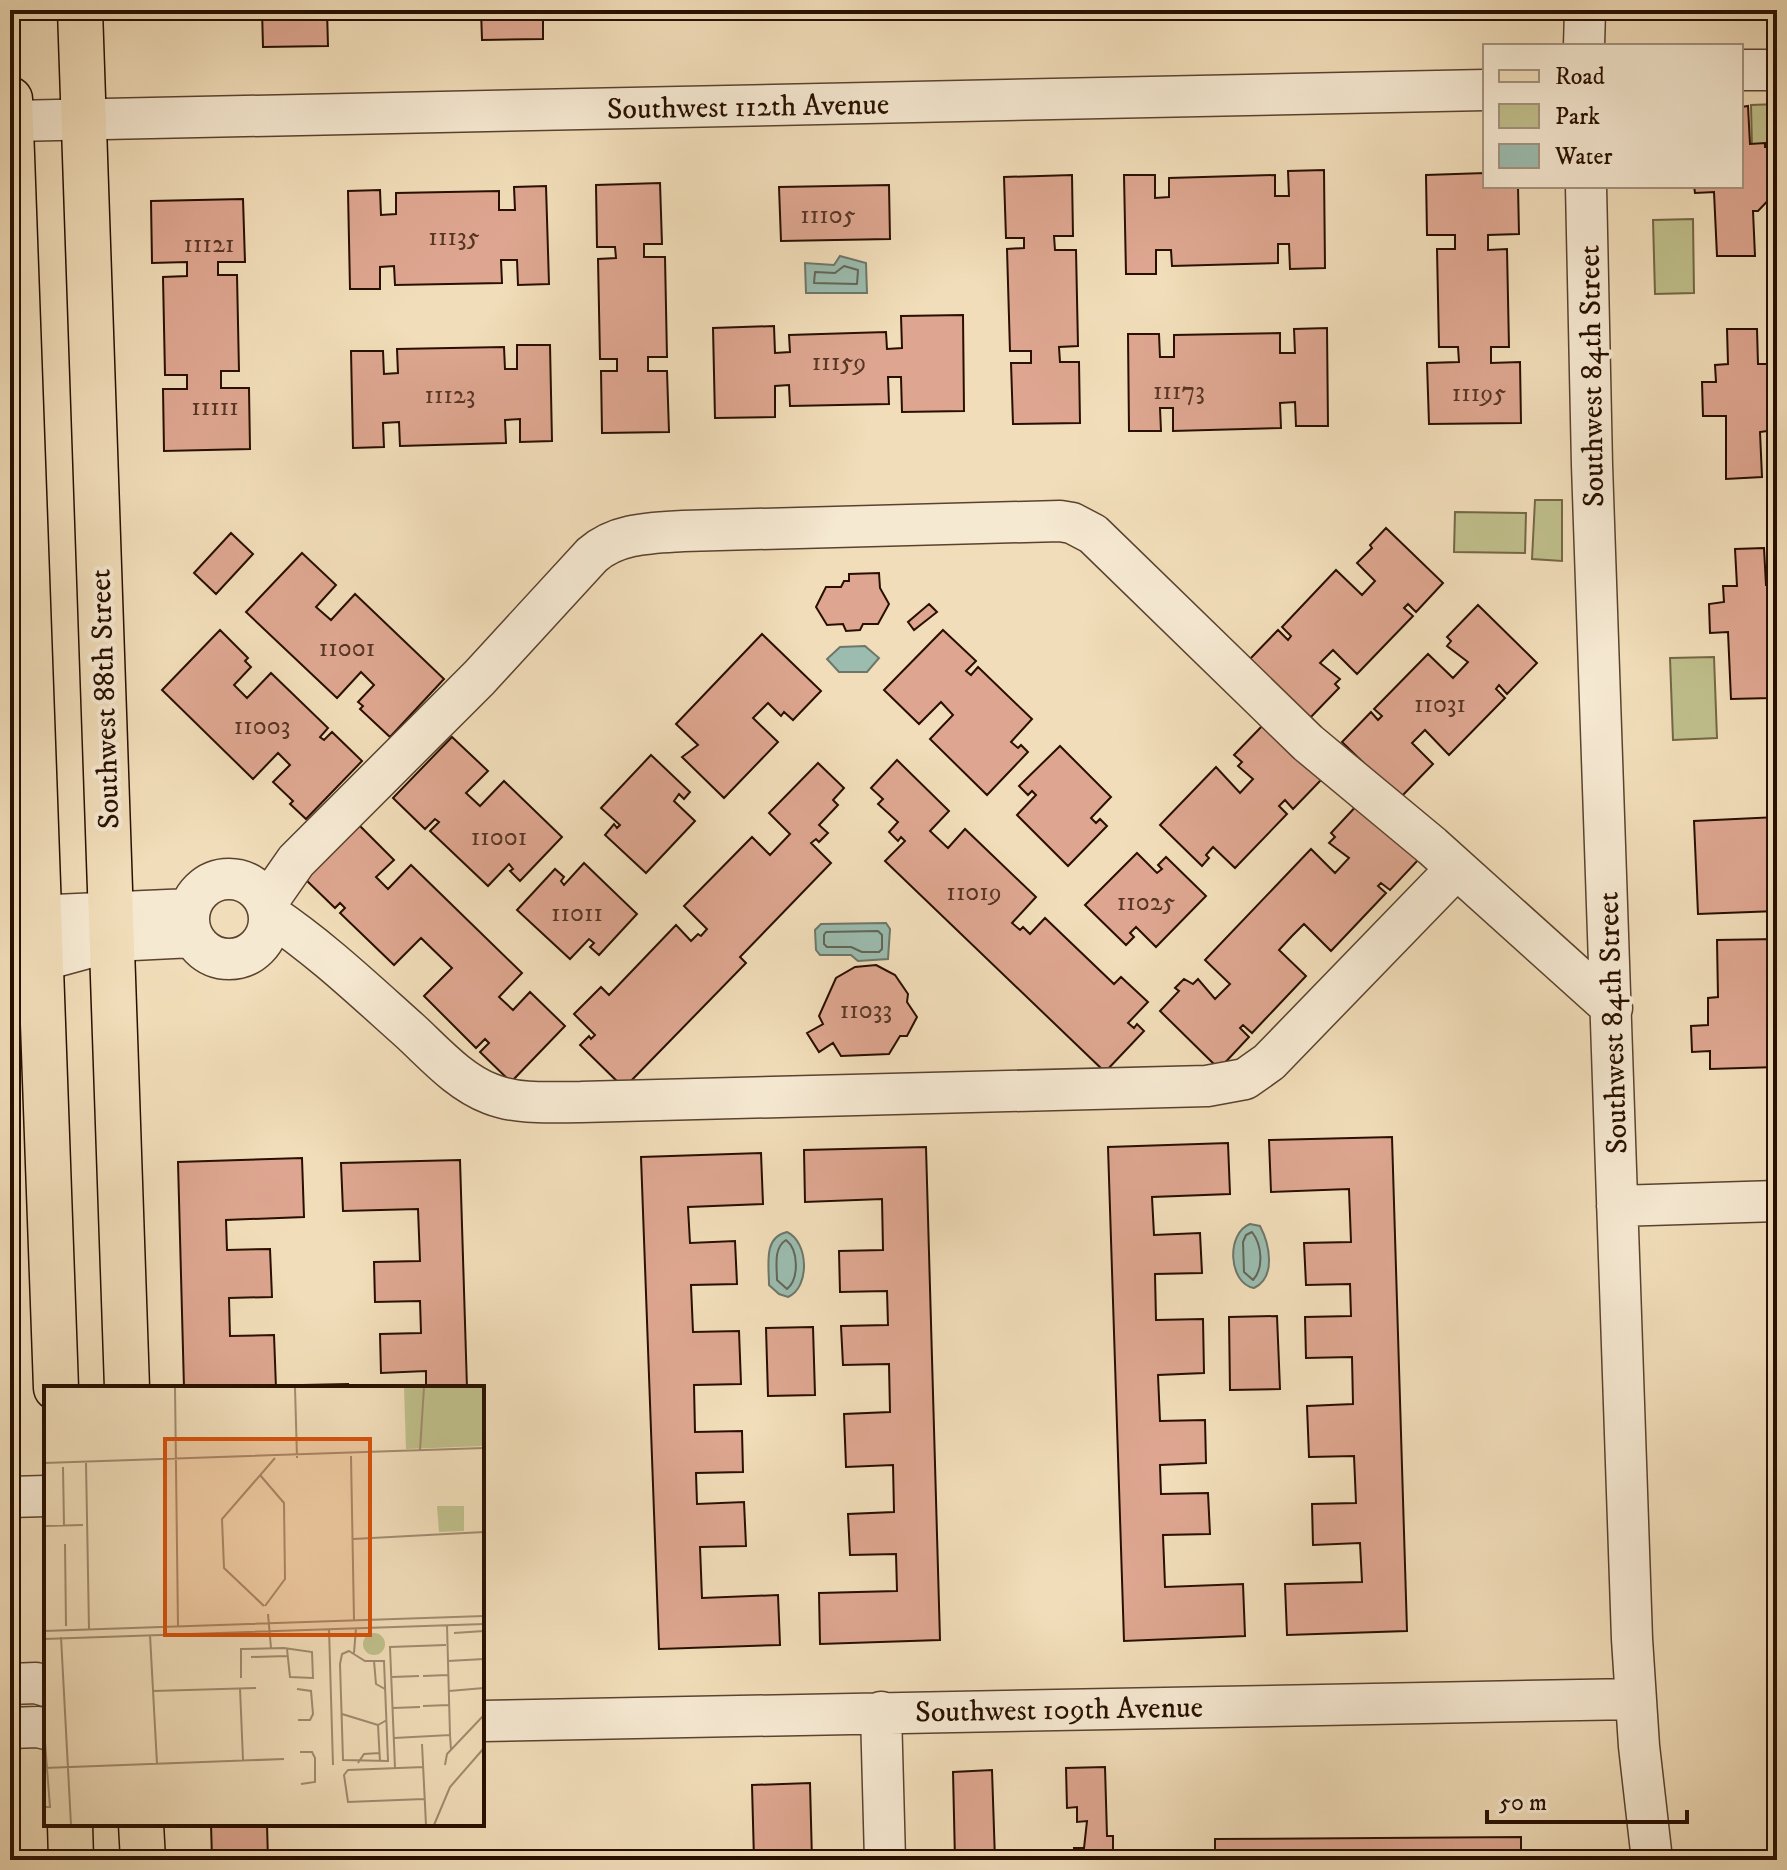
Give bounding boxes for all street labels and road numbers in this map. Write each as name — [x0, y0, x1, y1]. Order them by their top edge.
street label: Southwest 112th Avenue — [606, 87, 890, 128]
street label: Southwest 84th Street — [1572, 244, 1613, 508]
street label: Southwest 88th Street — [82, 568, 129, 830]
street label: Southwest 84th Street — [1590, 891, 1637, 1155]
street label: Southwest 109th Avenue — [915, 1689, 1203, 1732]

